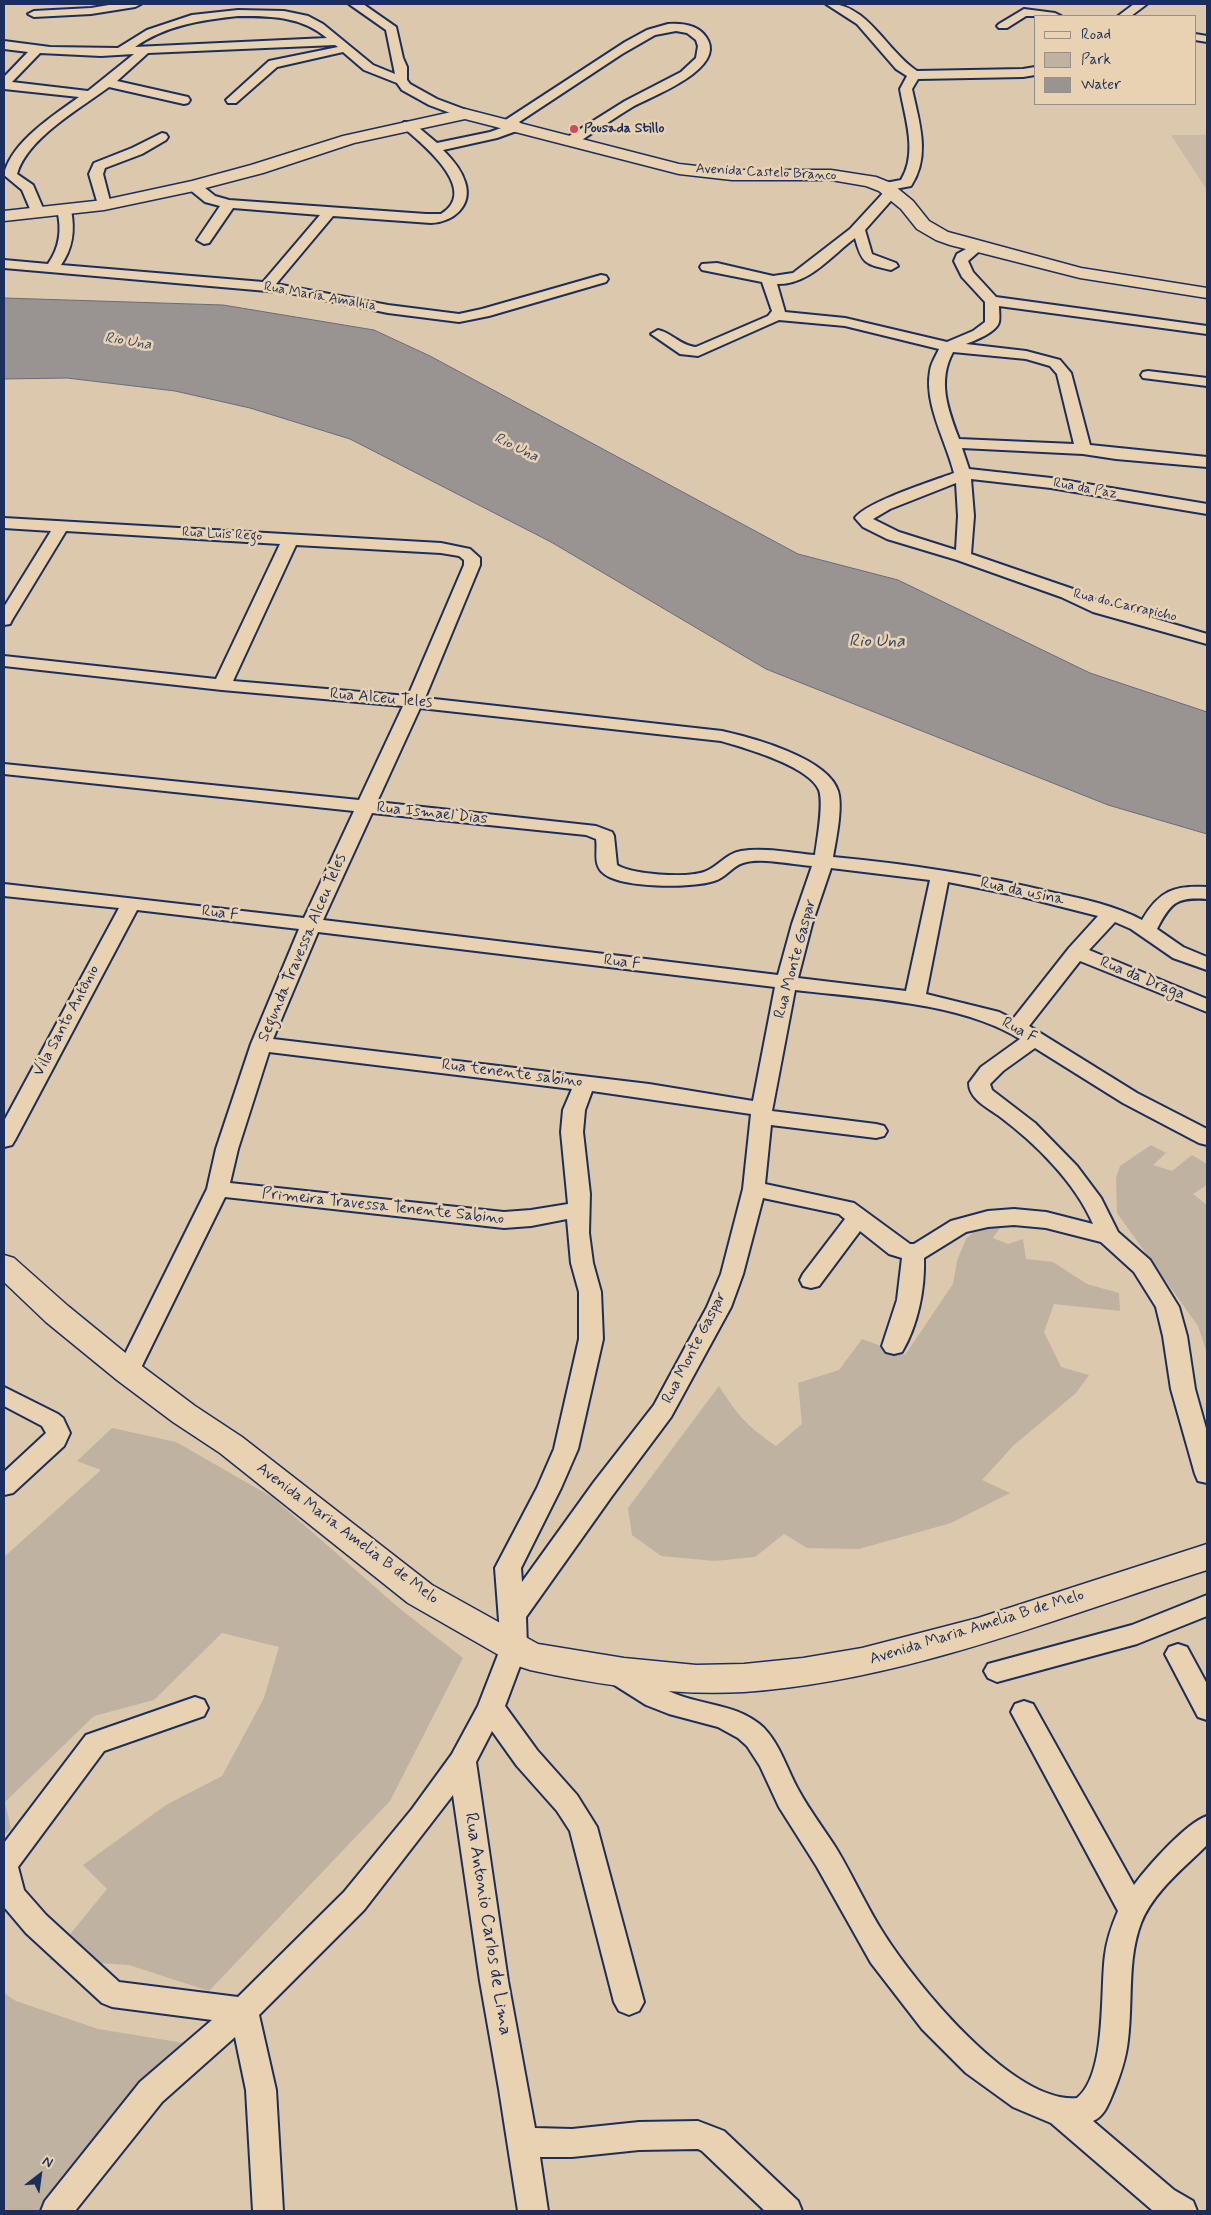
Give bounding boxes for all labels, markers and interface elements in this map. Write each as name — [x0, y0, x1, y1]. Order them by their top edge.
legend — [1034, 15, 1196, 105]
text: Road — [1081, 25, 1111, 45]
text: Park — [1081, 50, 1111, 70]
text: Water — [1081, 75, 1121, 95]
place label: Pousada Stillo — [584, 121, 664, 137]
marker: Pousada Stillo — [568, 123, 580, 135]
street label: Avenida Castelo Branco — [695, 161, 837, 185]
street label: Rua Maria Amalhia — [263, 279, 377, 315]
water label: Rio Una — [103, 329, 153, 355]
water label: Rio Una — [491, 430, 541, 466]
street label: Rua da Paz — [1052, 475, 1118, 503]
street label: Rua Luis Rego — [181, 525, 263, 545]
street label: Rua do Carrapicho — [1072, 586, 1178, 626]
water label: Rio Una — [849, 631, 905, 653]
street label: Rua Alceu Teles — [329, 685, 433, 713]
street label: Rua Ismael Dias — [376, 799, 488, 829]
street label: Segunda Travessa Alceu Teles — [255, 851, 351, 1045]
street label: Rua da usina — [978, 874, 1066, 910]
street label: Rua Monte Gaspar — [771, 897, 821, 1021]
street label: Rua F — [200, 902, 240, 926]
street label: Rua F — [602, 951, 642, 975]
street label: Rua da Draga — [1097, 953, 1187, 1005]
street label: Vila Santo Antônio — [30, 962, 104, 1080]
street label: Rua F — [998, 1014, 1040, 1048]
street label: Rua tenente sabino — [441, 1056, 583, 1092]
street label: Primeira Travessa Tenente Sabino — [261, 1185, 505, 1229]
street label: Rua Monte Gaspar — [659, 1289, 731, 1407]
street label: Avenida Maria Amelia B de Melo — [252, 1459, 442, 1609]
street label: Avenida Maria Amelia B de Melo — [868, 1586, 1086, 1670]
street label: Rua Antonio Carlos de Lima — [458, 1811, 516, 2037]
north arrow — [15, 2150, 65, 2200]
text: N — [39, 2152, 56, 2172]

